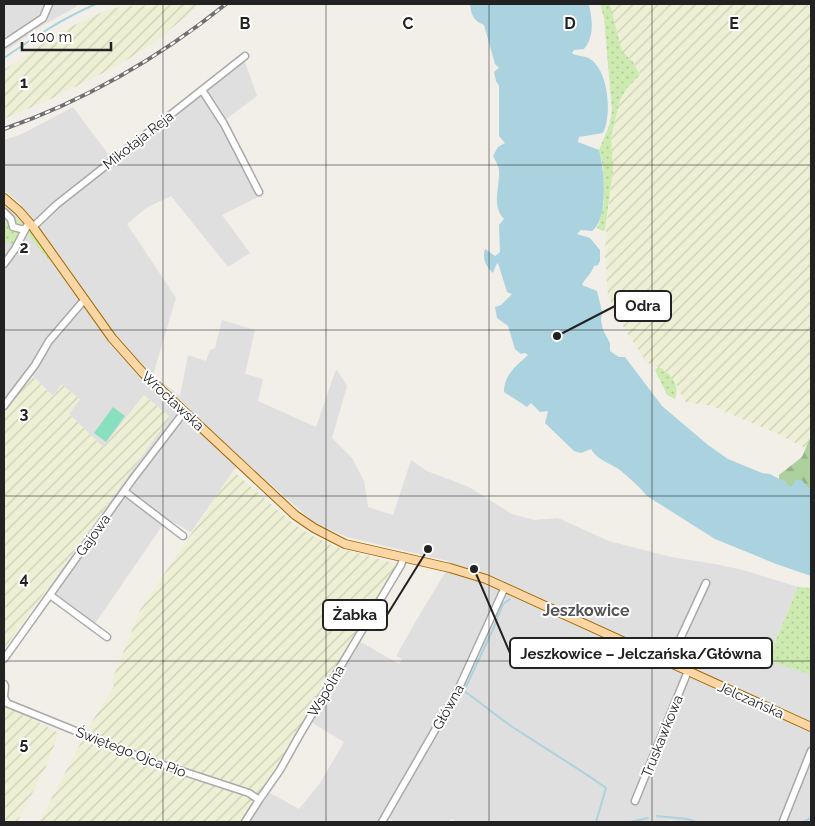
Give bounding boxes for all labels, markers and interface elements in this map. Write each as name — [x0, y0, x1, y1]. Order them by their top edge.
text: B — [240, 14, 251, 33]
text: C — [403, 14, 414, 33]
text: D — [564, 14, 576, 33]
text: E — [729, 14, 739, 33]
scale bar — [22, 20, 111, 52]
text: 100 m — [30, 28, 72, 46]
text: 1 — [20, 73, 28, 92]
street label: Mikołaja Reja — [100, 108, 176, 172]
text: 2 — [19, 238, 29, 257]
callout: Odra — [615, 291, 671, 321]
text: Odra — [625, 297, 661, 315]
street label: Wrocławska — [139, 368, 207, 434]
text: 3 — [20, 404, 29, 423]
street label: Gajowa — [73, 511, 113, 559]
text: 4 — [19, 569, 29, 588]
callout: Żabka — [323, 600, 387, 630]
district label: Jeszkowice — [542, 601, 630, 620]
text: Żabka — [333, 606, 378, 624]
callout: Jeszkowice – Jelczańska/Główna — [510, 638, 772, 668]
text: Jeszkowice – Jelczańska/Główna — [520, 645, 762, 663]
street label: Wspólna — [304, 662, 348, 720]
street label: Jelczańska — [715, 678, 787, 722]
street label: Główna — [429, 682, 467, 732]
street label: Truskawkowa — [638, 692, 686, 780]
street label: Świętego Ojca Pio — [74, 723, 189, 780]
text: 5 — [20, 734, 29, 753]

